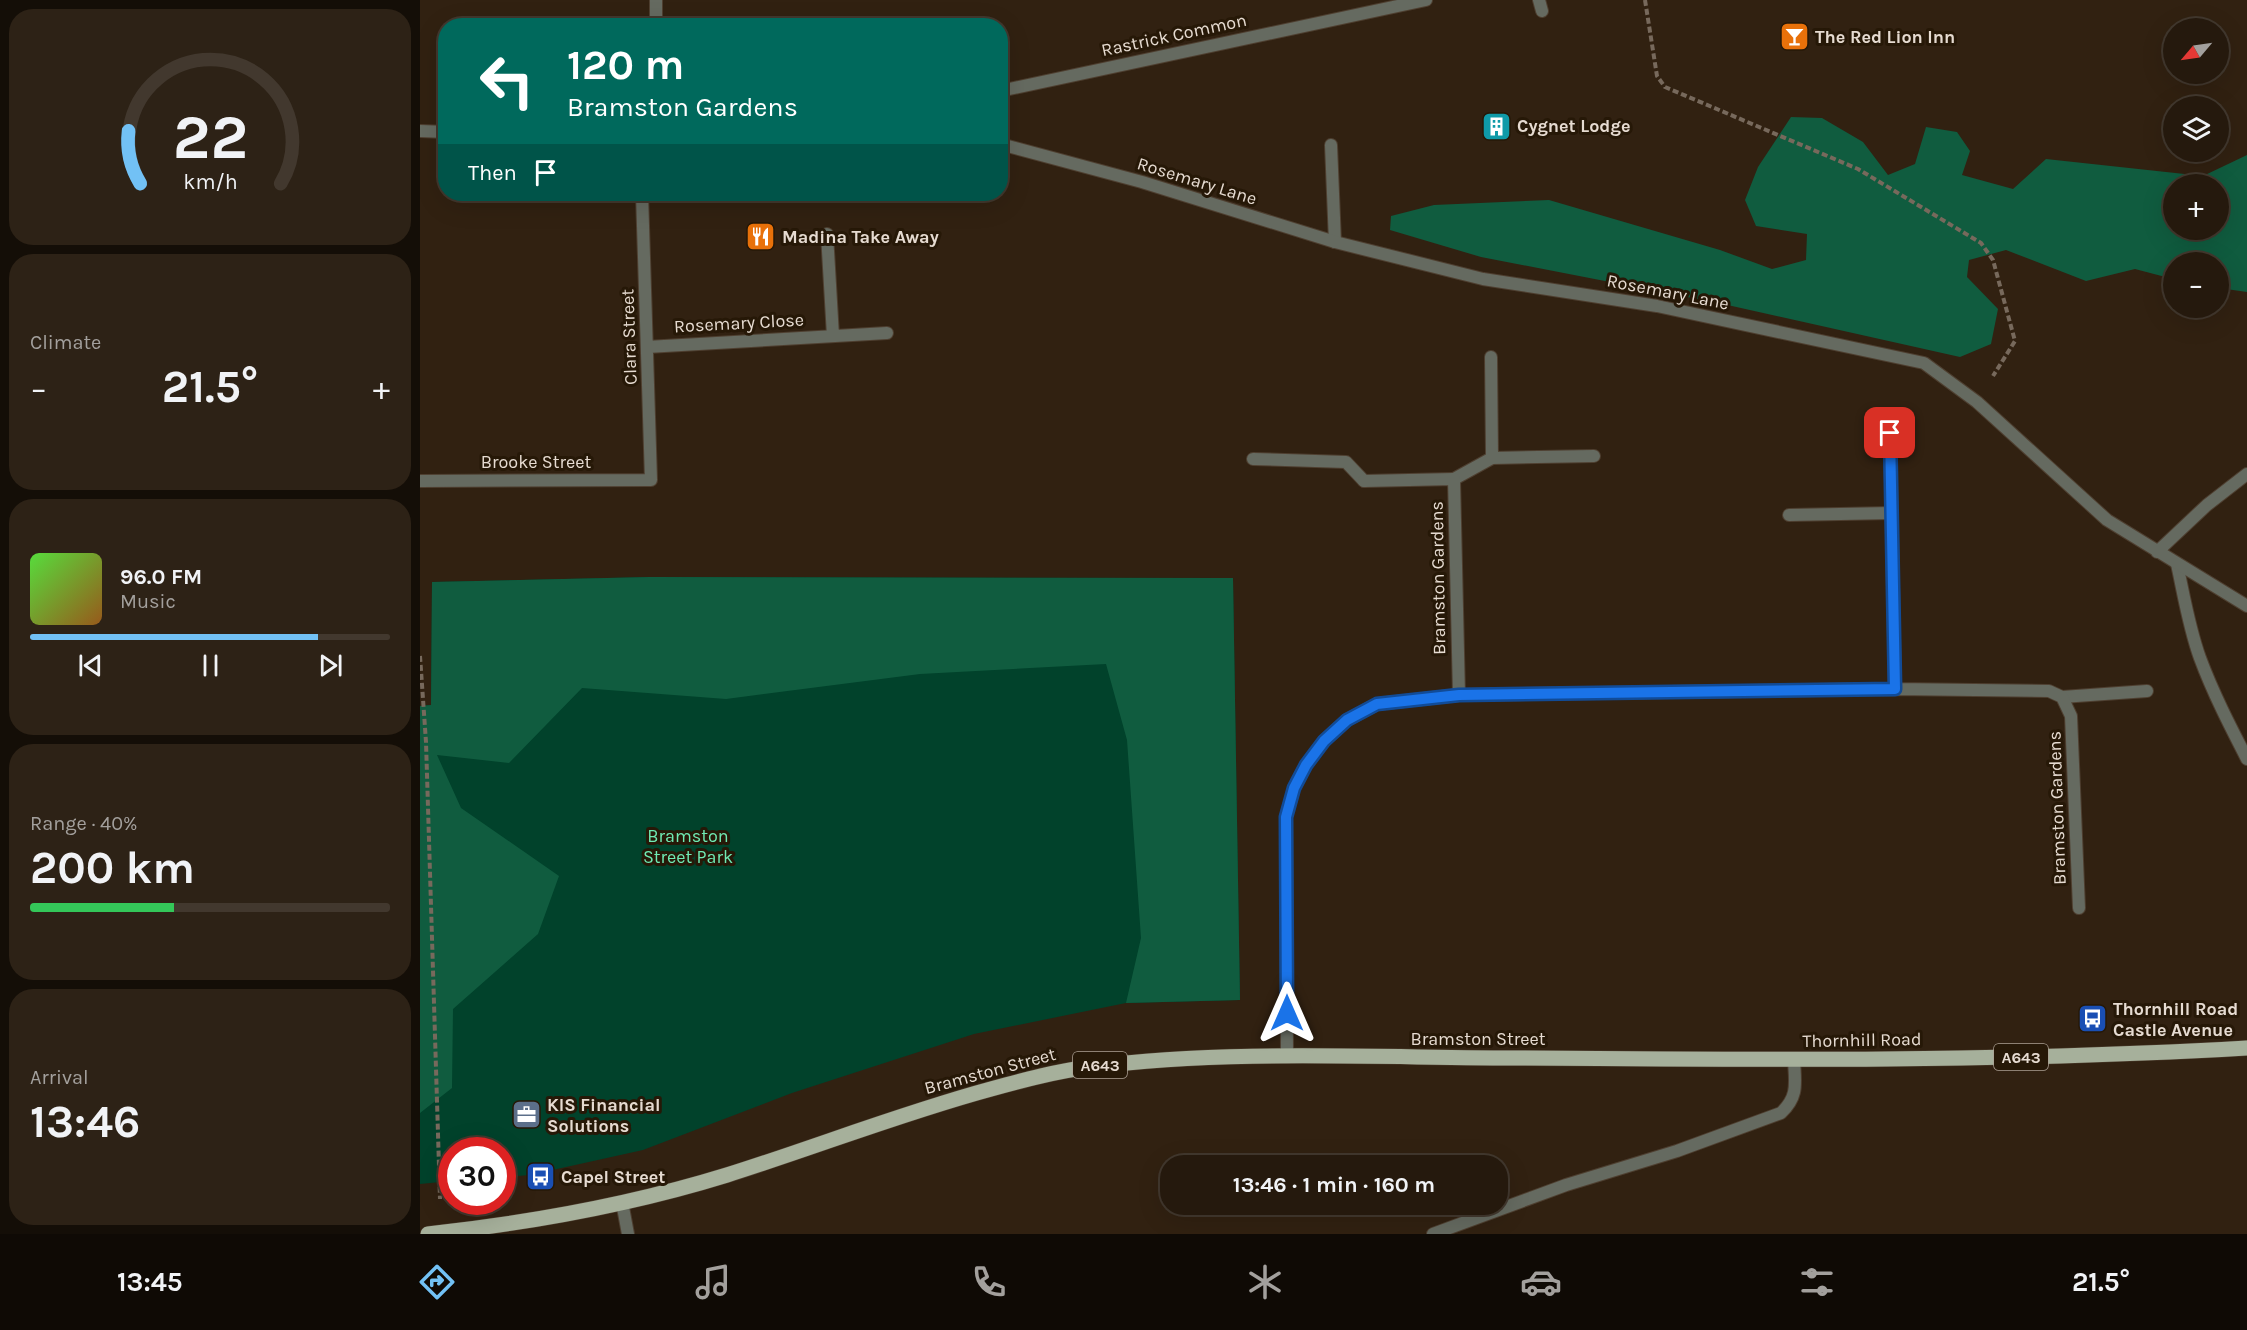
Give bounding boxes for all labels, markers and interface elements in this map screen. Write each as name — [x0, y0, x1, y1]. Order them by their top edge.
street label: Rastrick Common — [1099, 9, 1249, 61]
north arrow — [2163, 18, 2229, 84]
map controls — [2163, 18, 2229, 318]
bar icon: The Red Lion Inn — [1778, 21, 1810, 53]
place label: The Red Lion Inn — [1815, 26, 1955, 48]
text: 120 m — [567, 40, 684, 90]
icon: left — [468, 42, 546, 120]
text: Bramston Gardens — [567, 91, 798, 123]
button: layers — [2163, 96, 2229, 162]
text: 22 — [172, 101, 248, 174]
building icon: Cygnet Lodge — [1480, 110, 1512, 142]
place label: Cygnet Lodge — [1517, 115, 1630, 137]
street label: Rosemary Lane — [1135, 152, 1259, 210]
icon: arrive — [529, 156, 562, 189]
text: Then — [468, 160, 517, 186]
text: km/h — [183, 169, 237, 194]
button: + — [2163, 174, 2229, 240]
restaurant icon: Madina Take Away — [745, 221, 777, 253]
place label: Madina Take Away — [782, 226, 939, 248]
button: − — [2163, 252, 2229, 318]
street label: Rosemary Lane — [1605, 269, 1731, 315]
street label: Clara Street — [616, 288, 642, 385]
street label: Rosemary Close — [673, 309, 805, 337]
text: Climate — [30, 331, 101, 354]
text: 21.5° — [162, 361, 258, 413]
text: − — [30, 369, 47, 407]
text: + — [373, 369, 390, 407]
pin — [1864, 407, 1915, 458]
icon: arrive — [1873, 416, 1906, 449]
street label: Brooke Street — [481, 451, 591, 473]
street label: Bramston Gardens — [1426, 501, 1450, 655]
text: 96.0 FM — [120, 564, 202, 590]
text: Music — [120, 590, 176, 613]
icon: previous — [74, 649, 107, 682]
icon: pause — [194, 649, 227, 682]
icon: next — [314, 649, 347, 682]
street label: Bramston Gardens — [2043, 731, 2071, 885]
text: Range · 40% — [30, 812, 138, 835]
park label: Bramston Street Park — [643, 825, 733, 868]
text: 200 km — [30, 842, 195, 894]
position arrow — [1255, 981, 1319, 1045]
place label: Thornhill Road Castle Avenue — [2113, 998, 2238, 1041]
bus stop icon: Thornhill Road Castle Avenue — [2076, 1003, 2108, 1035]
street label: Bramston Street — [1410, 1028, 1546, 1050]
street label: Thornhill Road — [1802, 1028, 1922, 1052]
street label: Bramston Street — [922, 1043, 1058, 1099]
road number: A643 — [1994, 1044, 2048, 1070]
road number: A643 — [1073, 1052, 1127, 1078]
text: Arrival — [30, 1066, 89, 1089]
place label: KIS Financial Solutions — [547, 1094, 660, 1137]
text: 13:46 — [30, 1096, 140, 1148]
office icon: KIS Financial Solutions — [510, 1099, 542, 1131]
speed limit sign: 30 — [438, 1137, 516, 1215]
bus stop icon: Capel Street — [524, 1161, 556, 1193]
place label: Capel Street — [561, 1166, 665, 1188]
text: 13:46 · 1 min · 160 m — [1233, 1172, 1435, 1198]
icon: directions — [416, 1261, 458, 1303]
icon: music — [692, 1261, 734, 1303]
icon: phone — [968, 1261, 1010, 1303]
icon: climate — [1244, 1261, 1286, 1303]
icon: car — [1520, 1261, 1562, 1303]
icon: filters — [1796, 1261, 1838, 1303]
text: 13:45 — [117, 1266, 182, 1298]
text: 21.5° — [2072, 1266, 2130, 1298]

